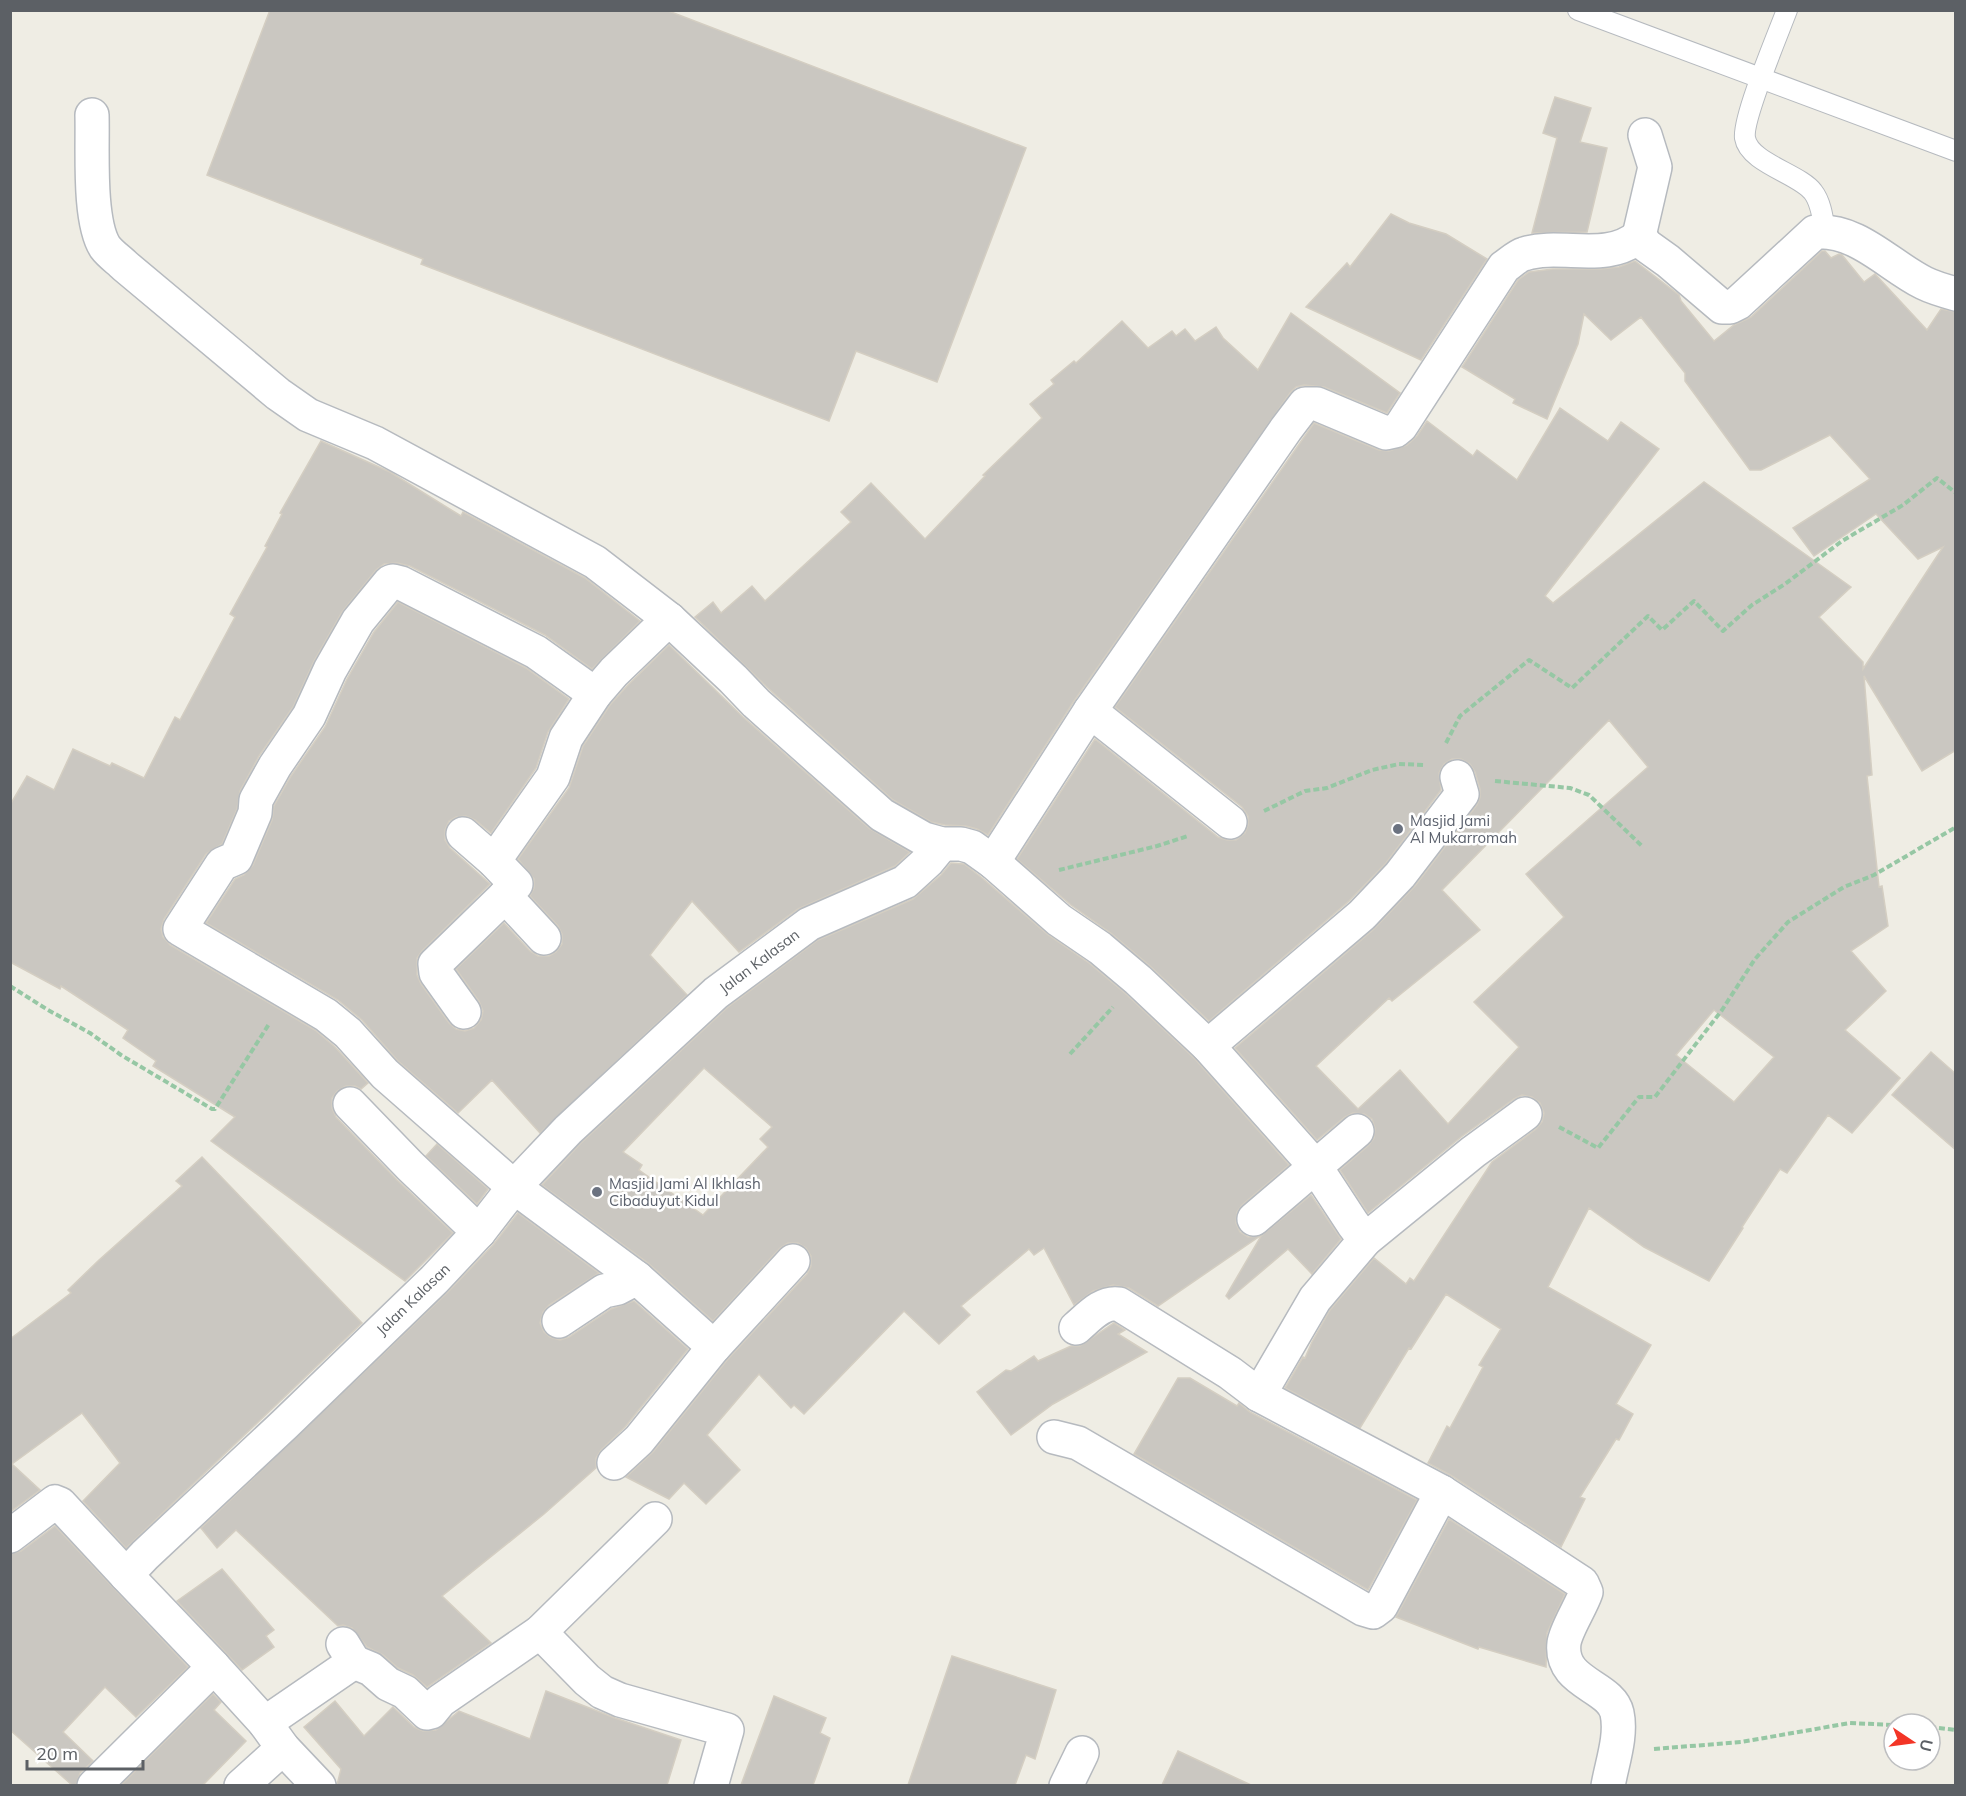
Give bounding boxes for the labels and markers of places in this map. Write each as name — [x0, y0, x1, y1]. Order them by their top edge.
place label: Masjid Jami Al Mukarromah — [1410, 811, 1517, 847]
marker: Masjid Jami Al Mukarromah — [1391, 822, 1405, 836]
place label: Masjid Jami Al Ikhlash Cibaduyut Kidul — [609, 1174, 761, 1210]
marker: Masjid Jami Al Ikhlash Cibaduyut Kidul — [590, 1185, 604, 1199]

